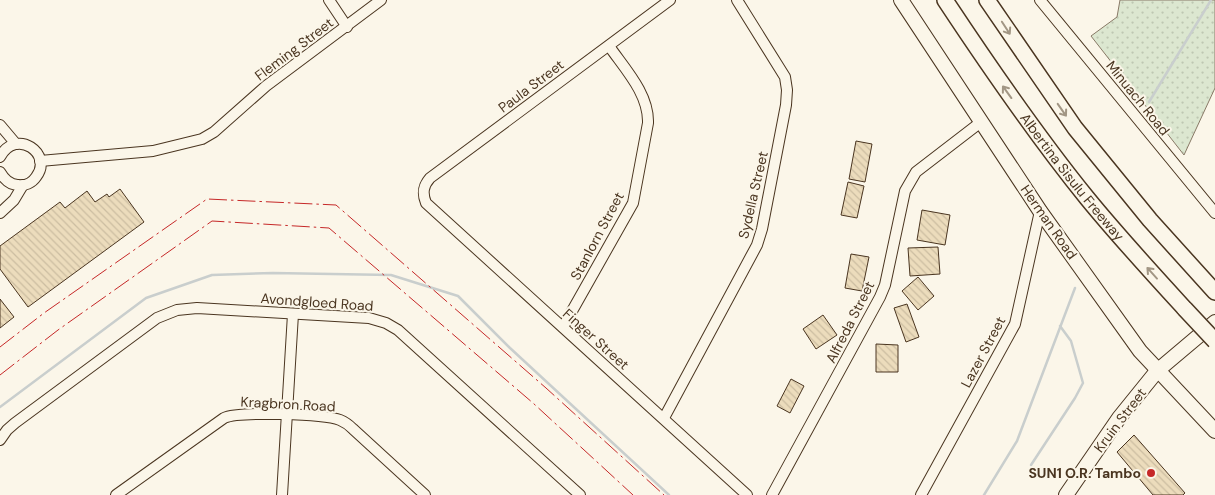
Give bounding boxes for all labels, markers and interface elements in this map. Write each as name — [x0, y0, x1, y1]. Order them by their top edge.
street label: Fleming Street — [251, 14, 337, 84]
one-way arrow — [1001, 20, 1011, 34]
street label: Paula Street — [495, 55, 567, 117]
street label: Minuach Road — [1102, 57, 1174, 139]
one-way arrow — [1002, 85, 1012, 99]
one-way arrow — [1057, 102, 1067, 116]
street label: Albertina Sisulu Freeway — [1016, 109, 1128, 245]
street label: Sydella Street — [734, 149, 772, 241]
street label: Herman Road — [1017, 181, 1081, 263]
street label: Stanlorn Street — [566, 189, 628, 283]
one-way arrow — [1147, 266, 1158, 279]
street label: Alfreda Street — [822, 278, 878, 366]
street label: Avondgloed Road — [260, 289, 374, 315]
street label: Finger Street — [559, 305, 633, 373]
street label: Lazer Street — [957, 313, 1009, 391]
street label: Kruin Street — [1090, 384, 1150, 456]
street label: Kragbron Road — [240, 393, 336, 415]
place label: SUN1 O.R. Tambo — [1028, 464, 1141, 482]
marker: SUN1 O.R. Tambo — [1145, 467, 1157, 479]

